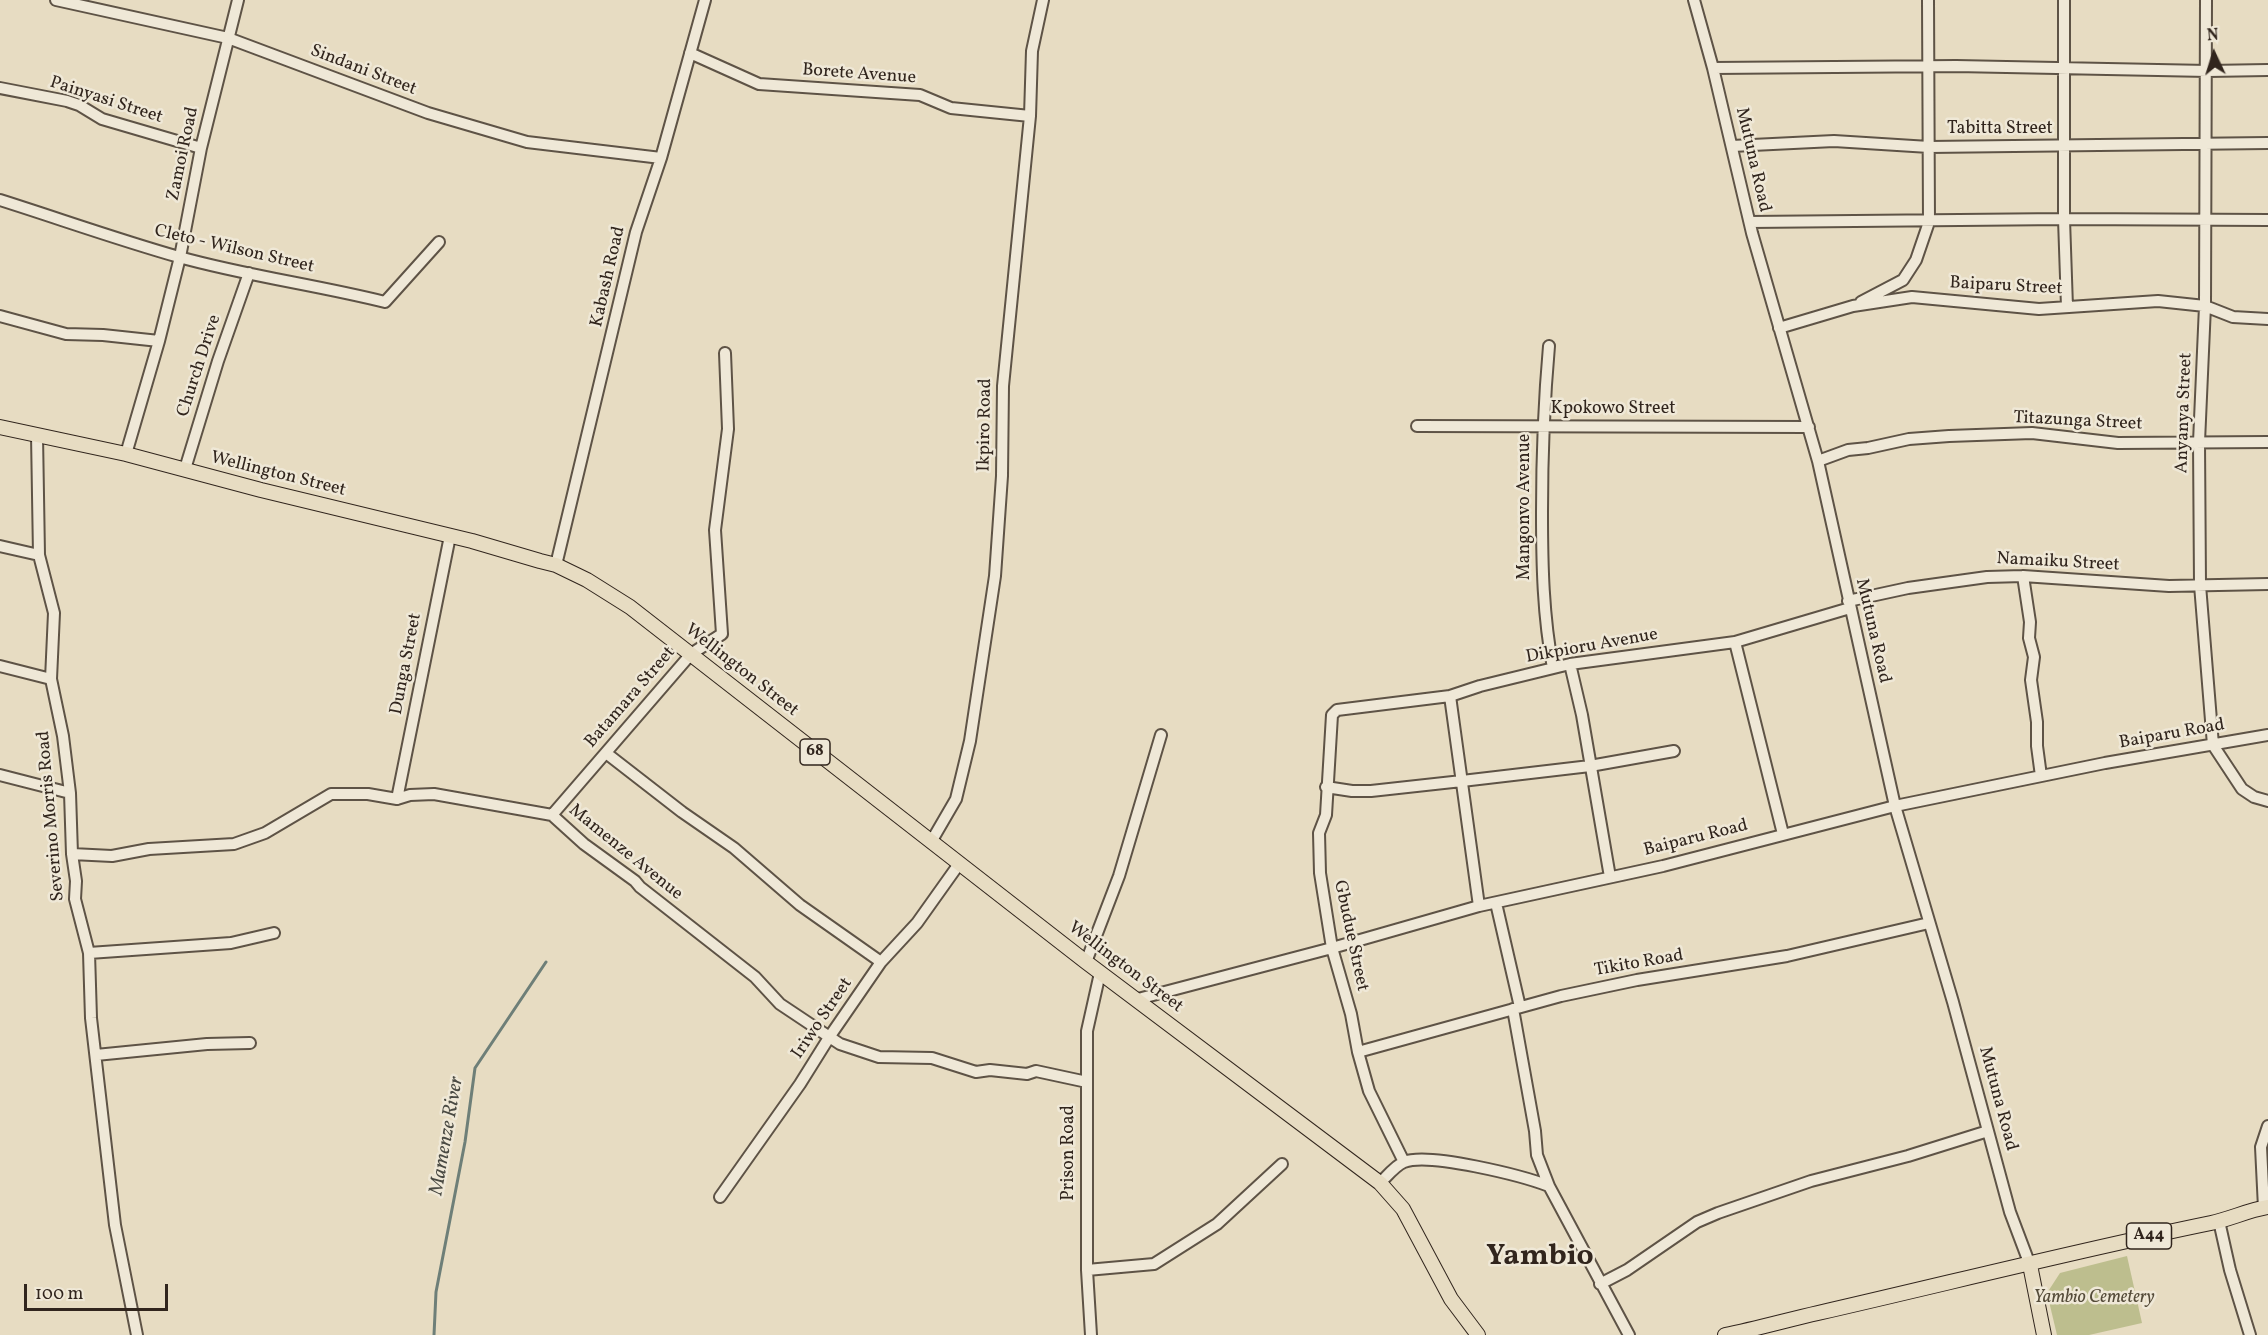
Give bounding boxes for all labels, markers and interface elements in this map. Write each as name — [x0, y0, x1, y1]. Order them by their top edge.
north arrow — [2184, 24, 2244, 84]
text: N — [2206, 25, 2219, 47]
street label: Sindani Street — [307, 41, 419, 101]
street label: Borete Avenue — [801, 60, 917, 90]
street label: Painyasi Street — [47, 73, 165, 129]
street label: Zamoi Road — [164, 105, 204, 203]
street label: Mutuna Road — [1729, 105, 1775, 215]
street label: Tabitta Street — [1947, 119, 2053, 141]
street label: Cleto - Wilson Street — [152, 221, 316, 279]
street label: Kabash Road — [587, 225, 631, 329]
street label: Baiparu Street — [1949, 273, 2063, 301]
street label: Church Drive — [173, 312, 227, 420]
street label: Anyanya Street — [2172, 352, 2198, 474]
street label: Ikpiro Road — [974, 378, 998, 472]
street label: Kpokowo Street — [1551, 399, 1675, 421]
street label: Titazunga Street — [2013, 408, 2143, 436]
street label: Mangonvo Avenue — [1515, 434, 1537, 580]
street label: Wellington Street — [208, 448, 348, 502]
street label: Namaiku Street — [1996, 549, 2120, 577]
street label: Mutuna Road — [1849, 576, 1895, 686]
street label: Dunga Street — [387, 611, 427, 717]
street label: Wellington Street — [680, 620, 802, 722]
street label: Dikpioru Avenue — [1524, 625, 1660, 669]
street label: Batamara Street — [581, 643, 681, 753]
street label: Baiparu Road — [2118, 715, 2226, 755]
street label: Severino Morris Road — [34, 730, 70, 902]
road number: 68 — [800, 739, 830, 765]
street label: Mamenze Avenue — [563, 800, 687, 906]
street label: Baiparu Road — [1642, 816, 1750, 862]
street label: Gbudue Street — [1328, 879, 1372, 993]
street label: Wellington Street — [1063, 918, 1187, 1018]
street label: Tikito Road — [1593, 946, 1685, 982]
street label: Iriwo Street — [788, 974, 858, 1064]
street label: Mutuna Road — [1973, 1045, 2021, 1153]
water label: Mamenze River — [426, 1075, 470, 1197]
street label: Prison Road — [1059, 1105, 1081, 1201]
road number: A44 — [2126, 1223, 2172, 1249]
district label: Yambio — [1486, 1240, 1594, 1276]
scale bar — [27, 1272, 171, 1310]
text: 100 m — [35, 1282, 84, 1307]
park label: Yambio Cemetery — [2033, 1288, 2155, 1310]

